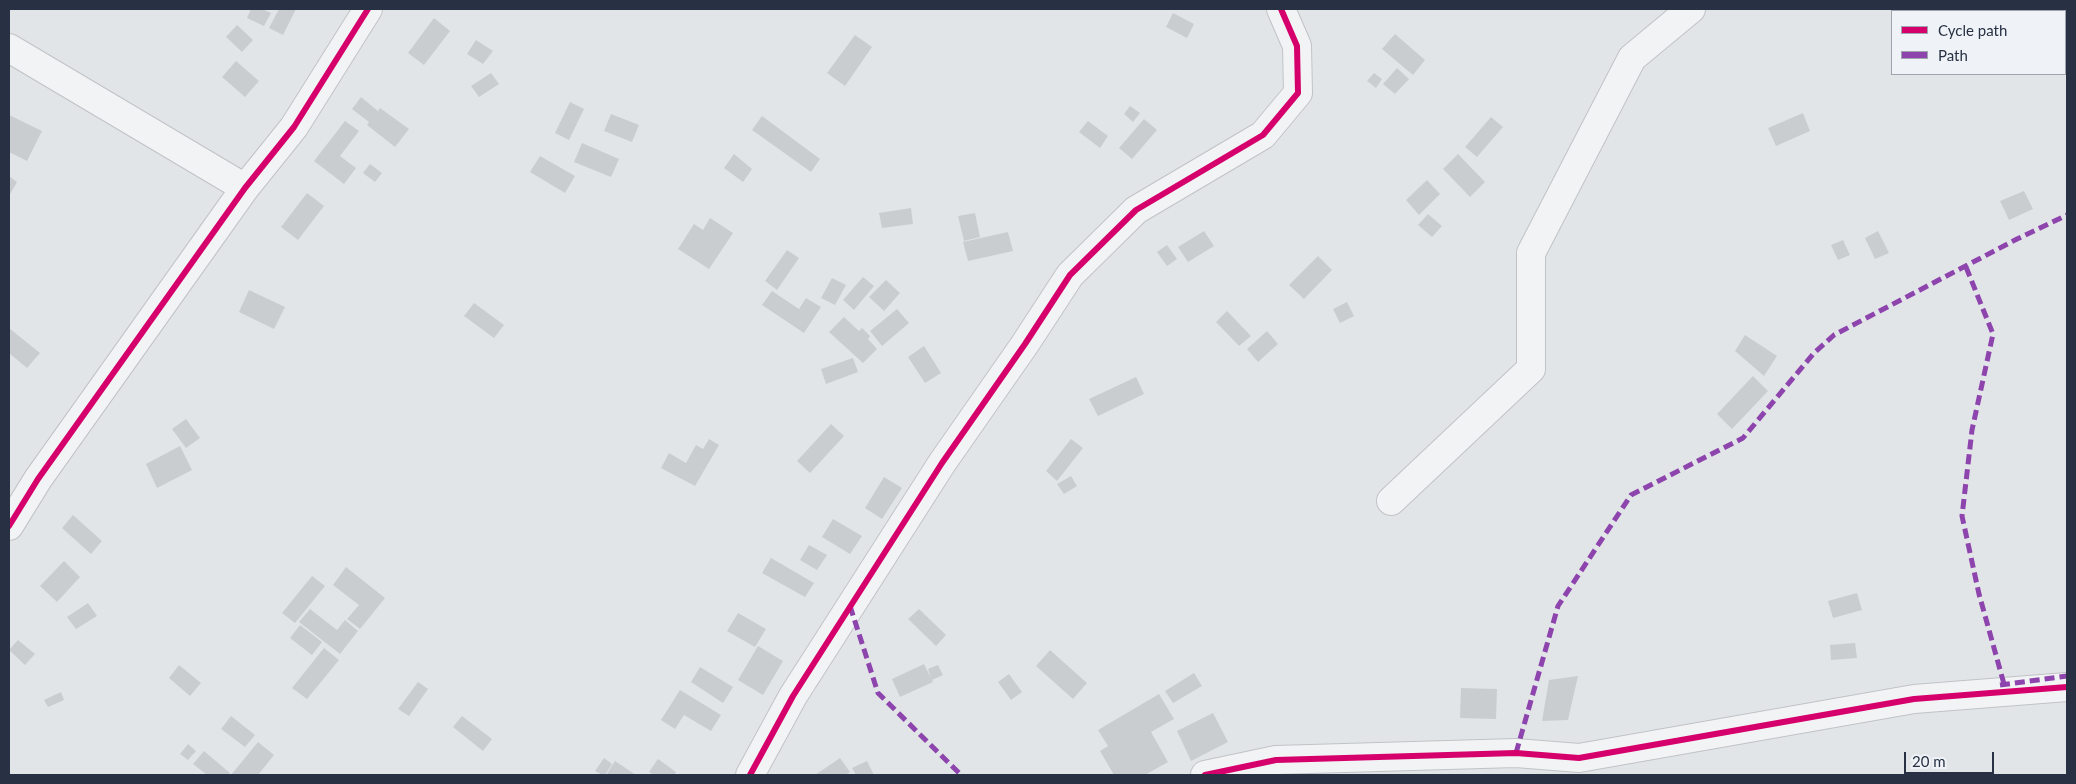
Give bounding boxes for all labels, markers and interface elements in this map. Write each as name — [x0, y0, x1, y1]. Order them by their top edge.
legend — [1891, 10, 2066, 75]
text: Cycle path — [1938, 21, 2007, 39]
text: Path — [1938, 46, 1968, 64]
scale bar — [1906, 742, 1996, 774]
text: 20 m — [1912, 752, 1946, 770]

